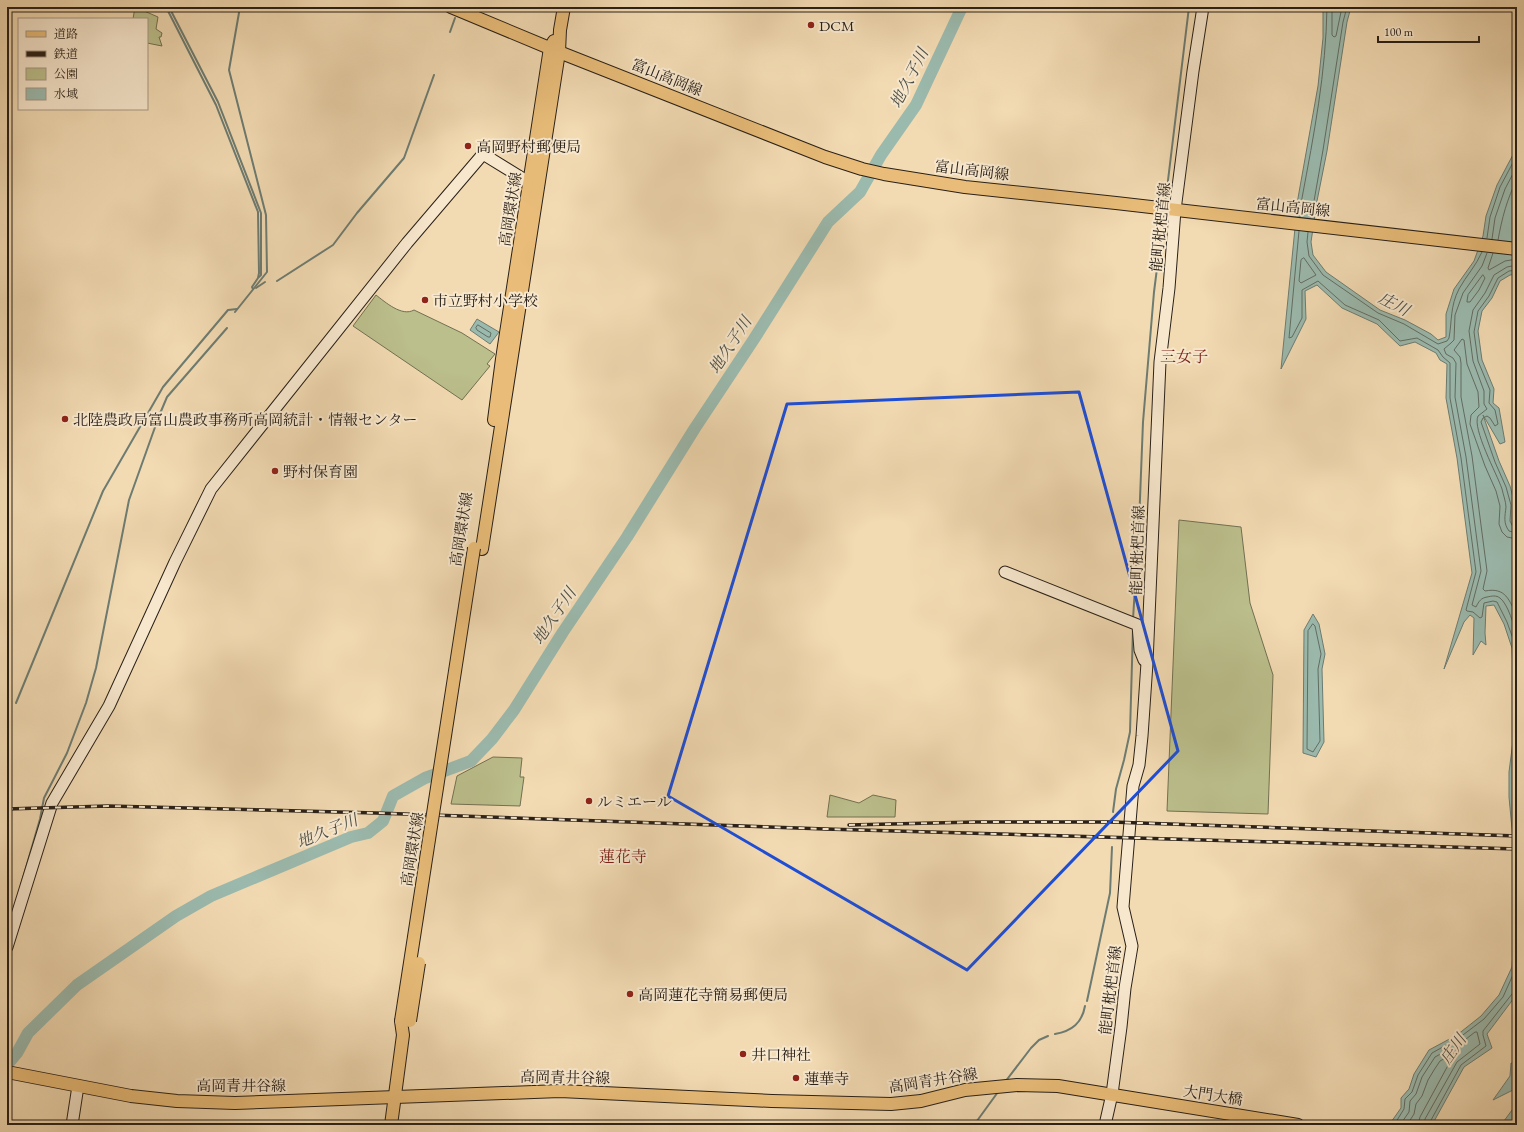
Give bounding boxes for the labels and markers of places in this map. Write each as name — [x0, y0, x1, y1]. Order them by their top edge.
place label: DCM — [819, 16, 854, 35]
marker: DCM — [806, 20, 816, 30]
place label: 高岡野村郵便局 — [476, 137, 581, 156]
marker: 高岡野村郵便局 — [463, 141, 473, 151]
place label: 市立野村小学校 — [433, 291, 538, 310]
marker: 市立野村小学校 — [420, 295, 430, 305]
place label: 北陸農政局富山農政事務所高岡統計・情報センター — [73, 410, 417, 429]
marker: 北陸農政局富山農政事務所高岡統計・情報センター — [60, 414, 70, 424]
place label: 野村保育園 — [283, 462, 358, 481]
marker: 野村保育園 — [270, 466, 280, 476]
place label: ルミエール — [597, 792, 672, 811]
marker: ルミエール — [584, 796, 594, 806]
place label: 高岡蓮花寺簡易郵便局 — [638, 985, 788, 1004]
marker: 高岡蓮花寺簡易郵便局 — [625, 989, 635, 999]
place label: 井口神社 — [751, 1045, 811, 1064]
marker: 井口神社 — [738, 1049, 748, 1059]
place label: 蓮華寺 — [804, 1069, 849, 1088]
marker: 蓮華寺 — [791, 1073, 801, 1083]

